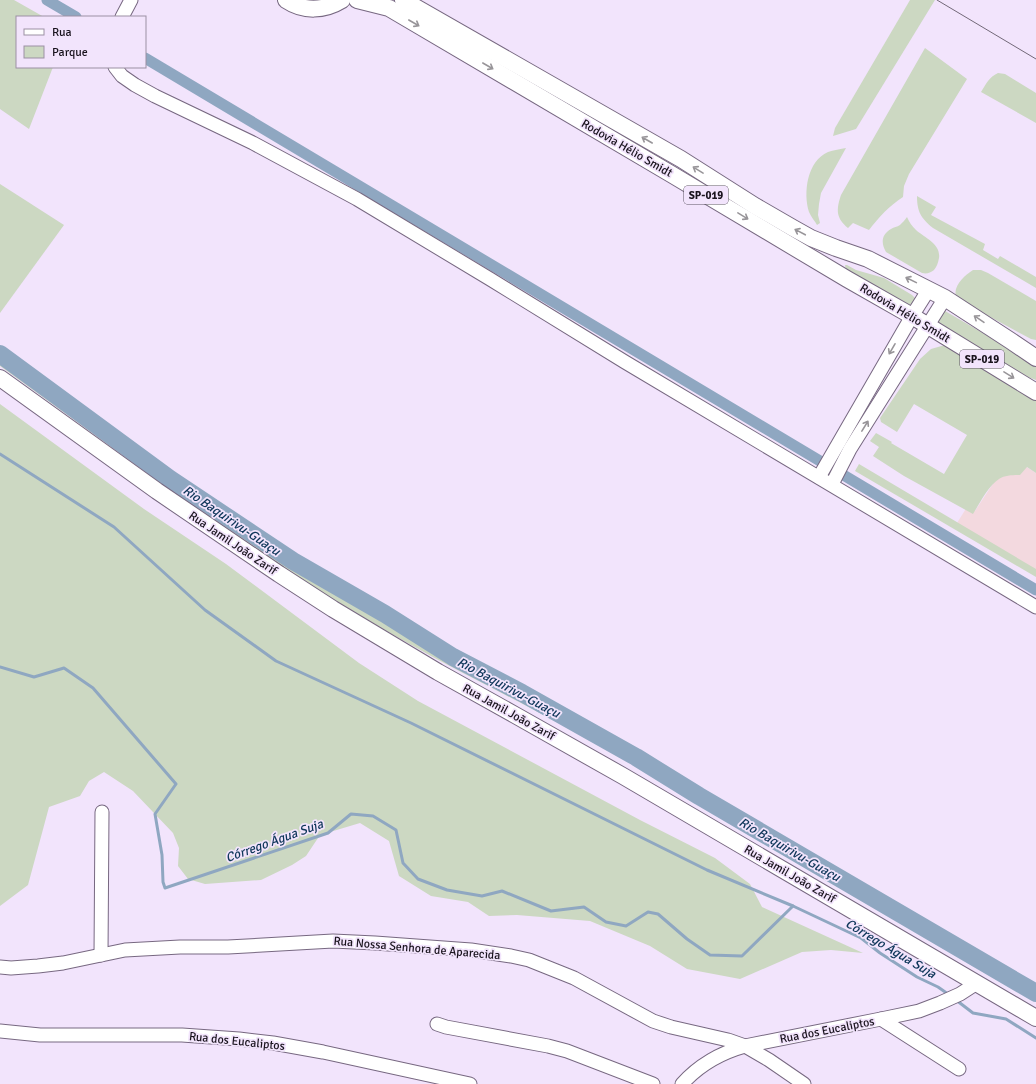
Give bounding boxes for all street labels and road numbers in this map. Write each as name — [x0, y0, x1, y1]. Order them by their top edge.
street label: Rodovia Hélio Smidt — [578, 116, 675, 181]
road number: SP-019 — [684, 186, 728, 204]
street label: Rodovia Hélio Smidt — [857, 281, 953, 346]
road number: SP-019 — [960, 350, 1004, 368]
street label: Rua Jamil João Zarif — [186, 508, 281, 579]
street label: Rua Jamil João Zarif — [460, 681, 558, 745]
street label: Rua Jamil João Zarif — [741, 842, 839, 907]
street label: Rua Nossa Senhora de Aparecida — [333, 934, 501, 963]
street label: Rua dos Eucaliptos — [778, 1014, 876, 1047]
street label: Rua dos Eucaliptos — [188, 1029, 286, 1054]

